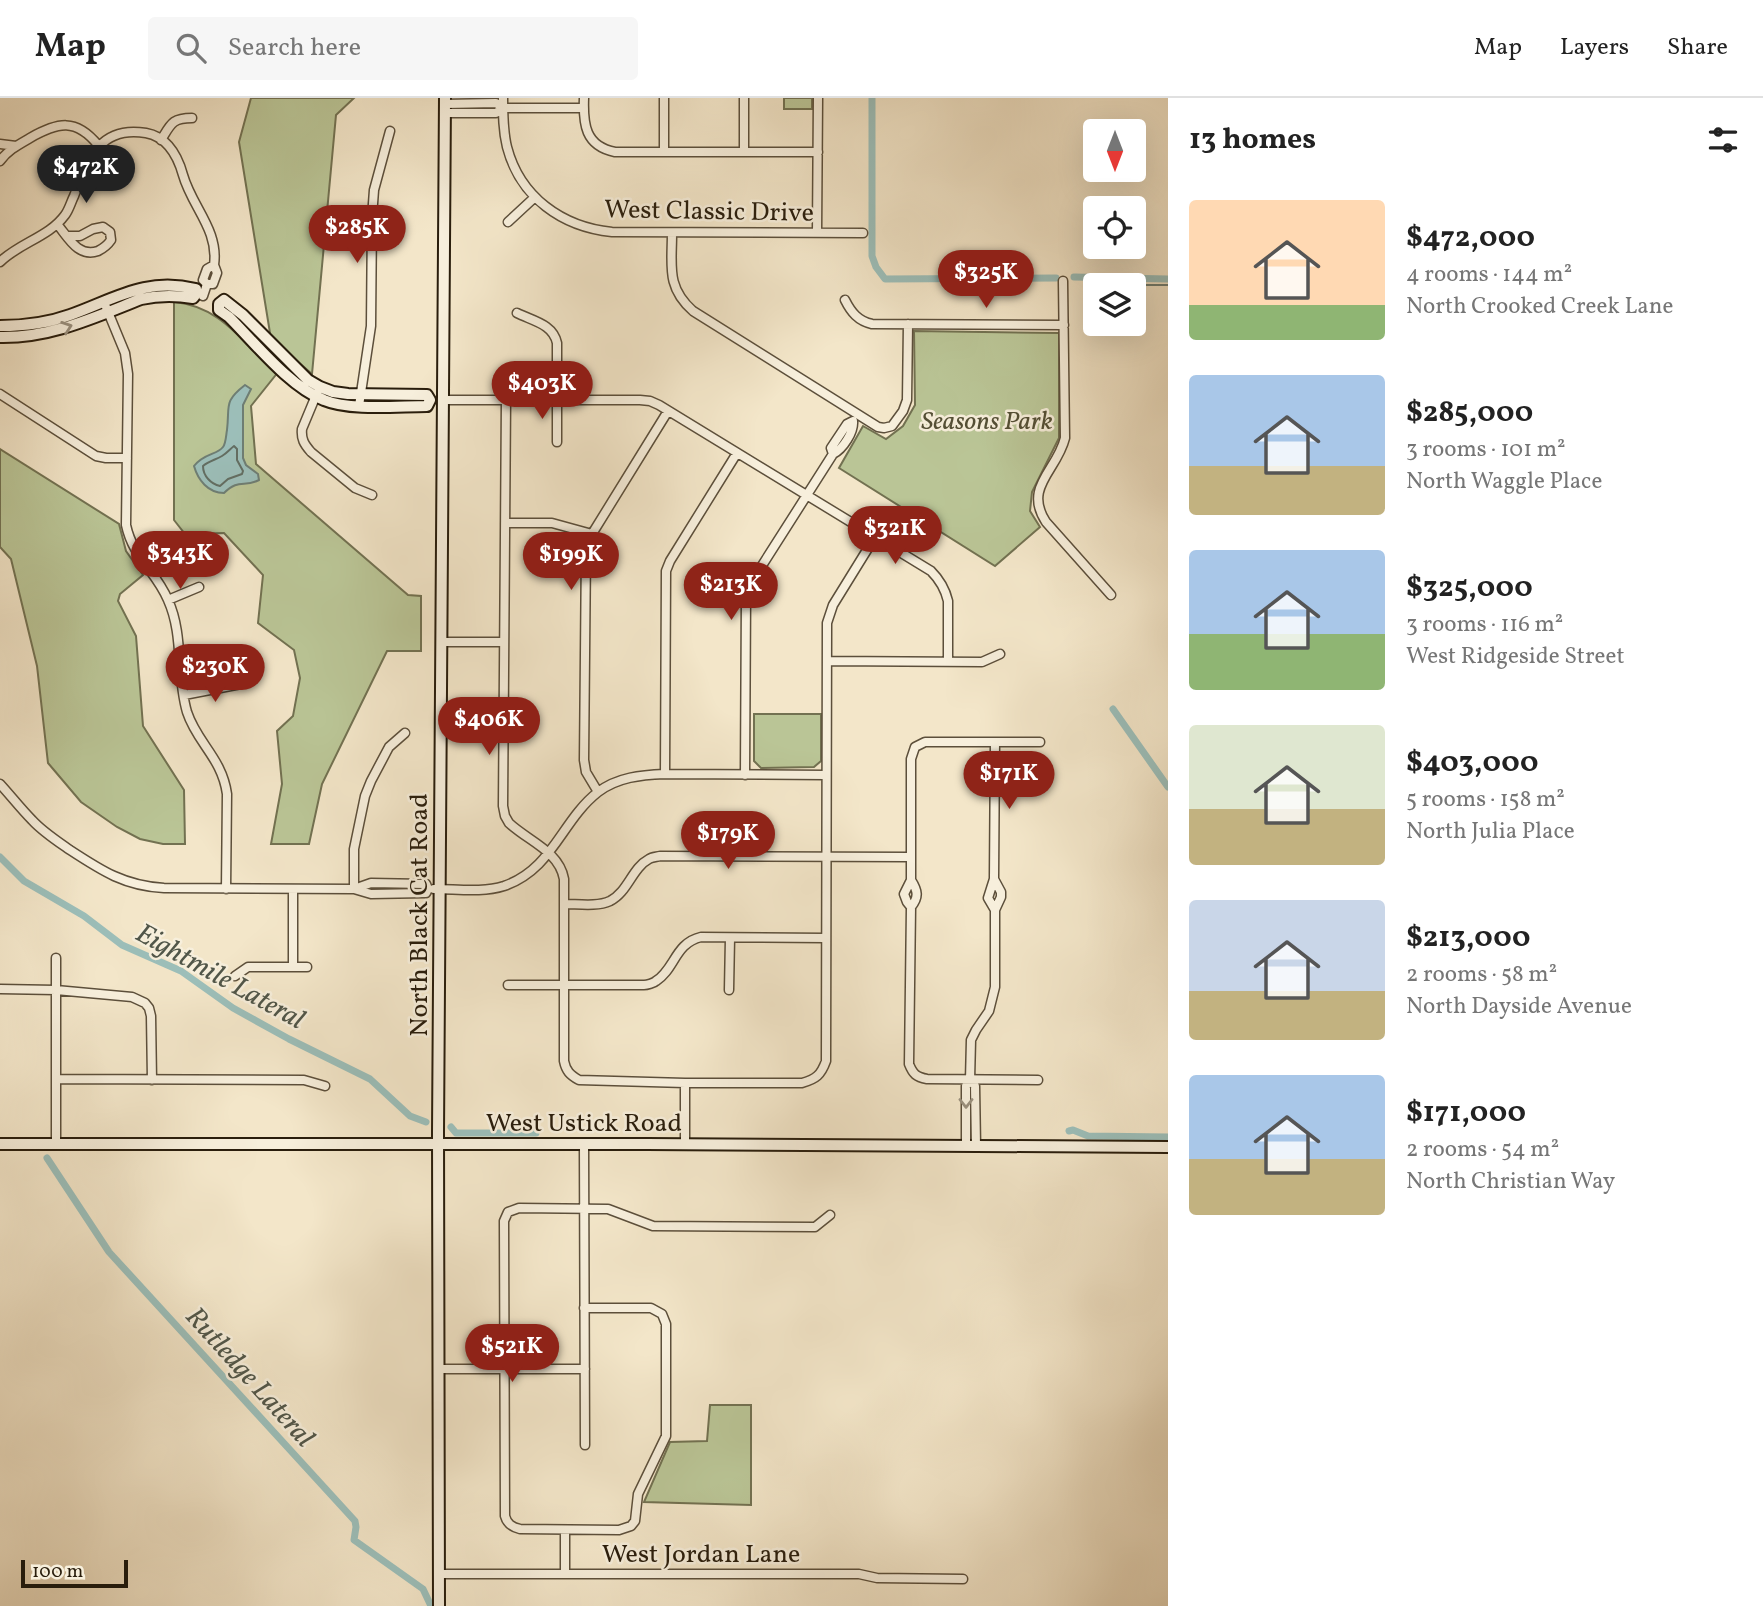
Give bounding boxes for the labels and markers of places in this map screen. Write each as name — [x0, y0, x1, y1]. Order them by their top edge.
pin: $472K — [37, 146, 135, 205]
pin: $285K — [308, 206, 406, 265]
pin: $325K — [937, 250, 1035, 310]
pin: $403K — [493, 362, 591, 421]
pin: $321K — [846, 506, 944, 566]
pin: $343K — [131, 532, 229, 591]
pin: $199K — [522, 532, 620, 592]
pin: $213K — [682, 562, 780, 622]
pin: $230K — [166, 644, 264, 704]
pin: $406K — [440, 698, 538, 757]
pin: $171K — [960, 752, 1058, 811]
pin: $179K — [679, 812, 777, 871]
pin: $521K — [463, 1324, 561, 1384]

